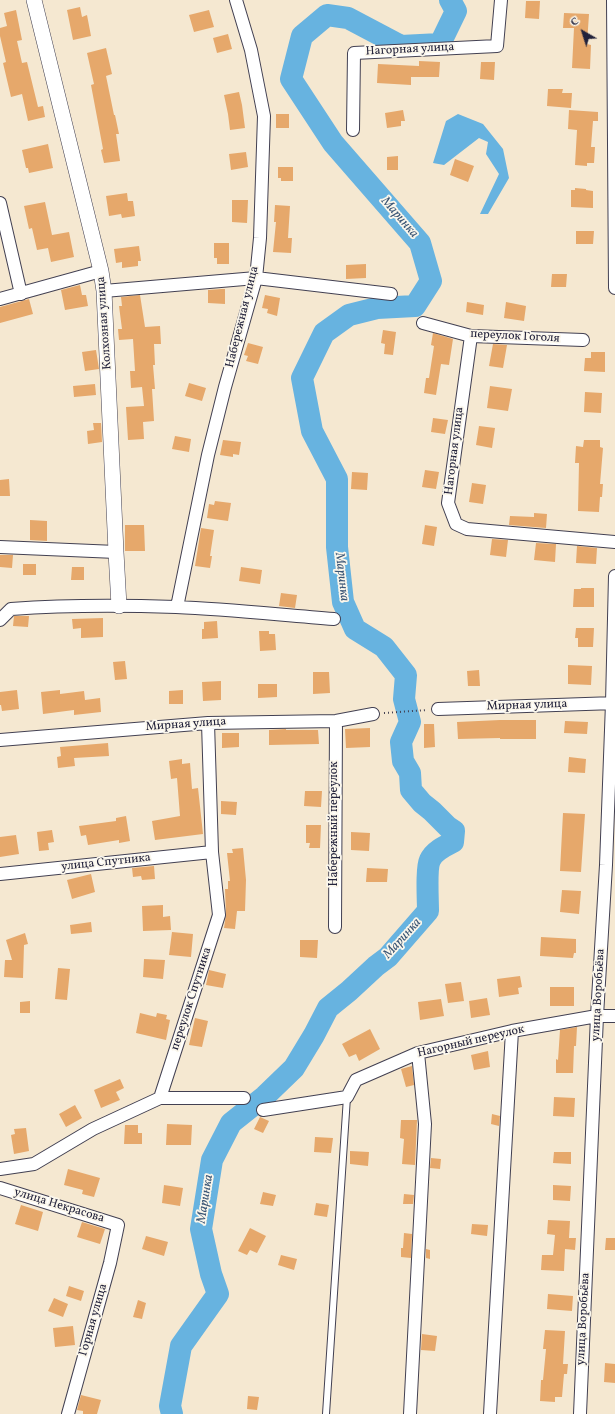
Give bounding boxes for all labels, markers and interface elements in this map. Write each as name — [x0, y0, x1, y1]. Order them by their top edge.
north arrow — [563, 12, 603, 52]
text: С — [568, 14, 583, 30]
street label: Нагорная улица — [365, 40, 455, 60]
water label: Маринка — [377, 194, 421, 242]
street label: Набережная улица — [223, 265, 263, 369]
street label: Колхозная улица — [95, 276, 115, 370]
street label: переулок Гоголя — [470, 327, 560, 347]
street label: Нагорная улица — [442, 406, 468, 496]
water label: Маринка — [330, 552, 352, 602]
street label: Мирная улица — [486, 697, 568, 715]
street label: Мирная улица — [145, 715, 227, 735]
street label: Набережный переулок — [328, 761, 342, 887]
street label: улица Спутника — [60, 851, 152, 875]
water label: Маринка — [381, 916, 425, 962]
street label: переулок Спутника — [169, 946, 215, 1052]
street label: улица Воробьёва — [589, 948, 609, 1042]
street label: Нагорный переулок — [416, 1023, 526, 1061]
water label: Маринка — [194, 1174, 218, 1224]
street label: улица Некрасова — [12, 1185, 106, 1227]
street label: улица Воробьёва — [574, 1272, 594, 1366]
street label: Горная улица — [77, 1282, 111, 1358]

